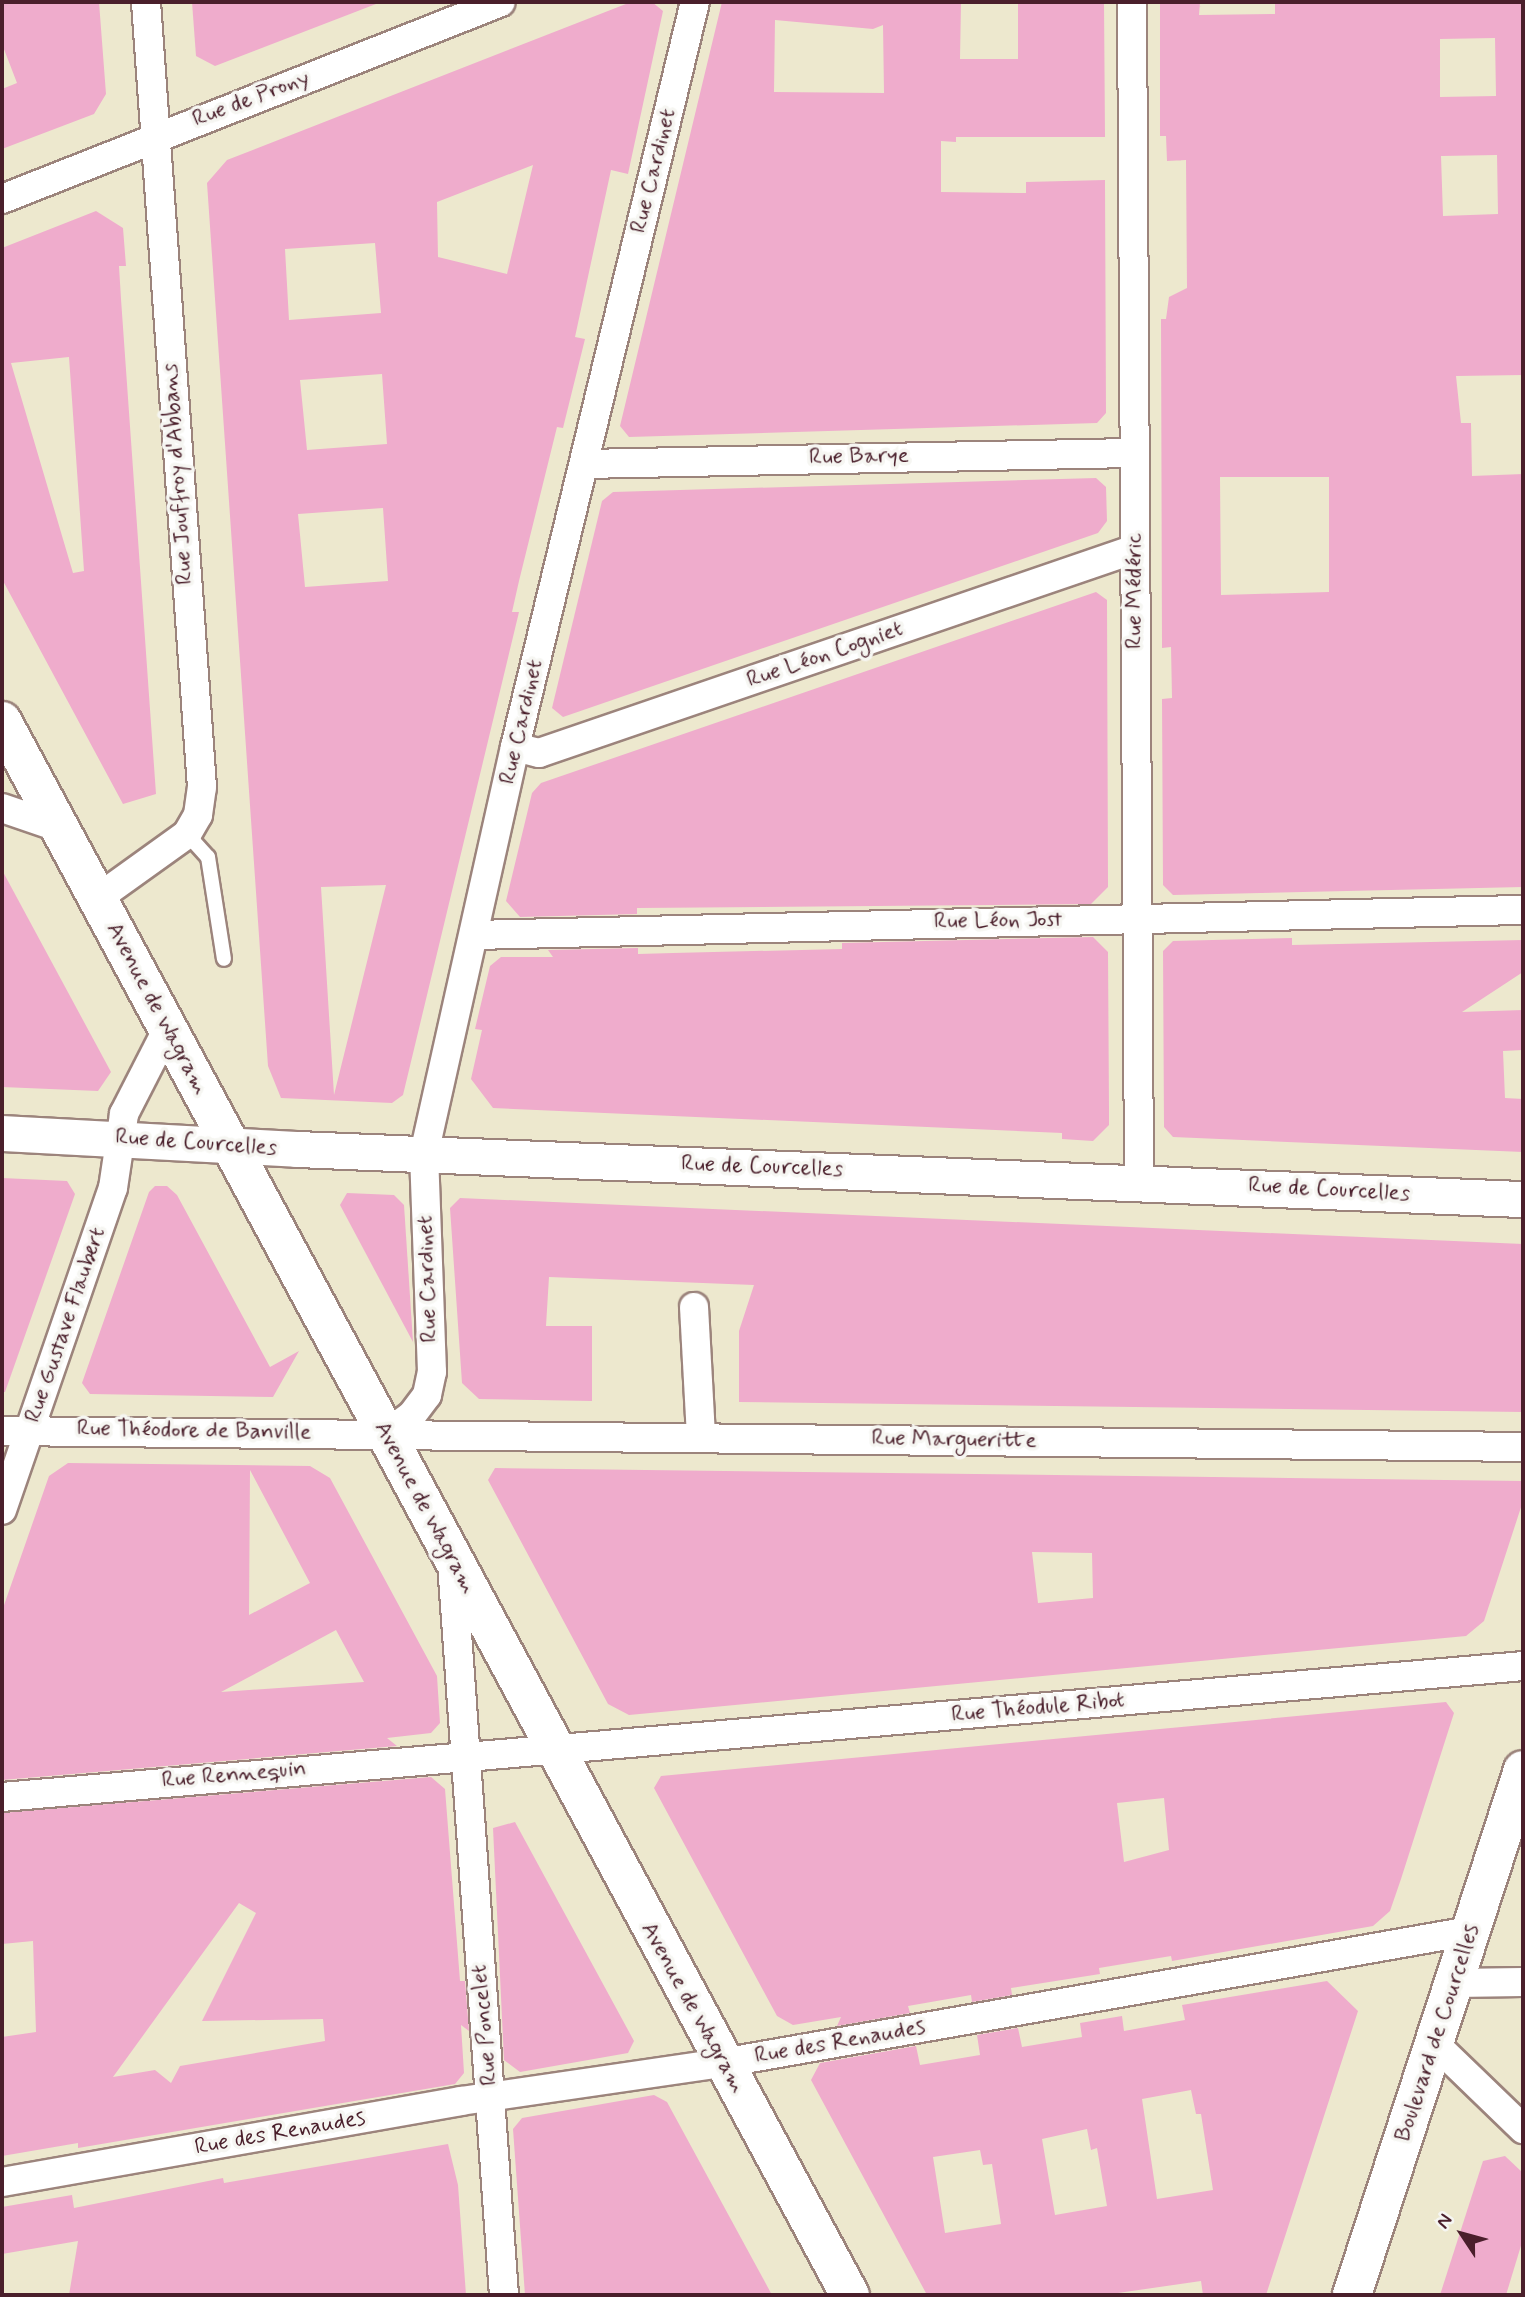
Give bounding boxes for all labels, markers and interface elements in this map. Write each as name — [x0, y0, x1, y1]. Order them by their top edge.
street label: Rue de Prony — [188, 64, 314, 134]
street label: Rue Cardinet — [625, 107, 683, 235]
street label: Rue Jouffroy d'Abbans — [157, 364, 199, 584]
street label: Rue Barye — [810, 442, 908, 472]
street label: Rue Médéric — [1121, 533, 1149, 649]
street label: Rue Léon Cogniet — [737, 613, 913, 697]
street label: Rue Cardinet — [494, 658, 550, 786]
street label: Rue Léon Jost — [933, 906, 1063, 936]
street label: Avenue de Wagram — [100, 919, 214, 1099]
street label: Rue de Courcelles — [113, 1123, 279, 1163]
street label: Rue de Courcelles — [679, 1150, 845, 1184]
street label: Rue de Courcelles — [1246, 1172, 1412, 1208]
street label: Rue Cardinet — [412, 1216, 444, 1342]
street label: Rue Gustave Flaubert — [21, 1227, 111, 1423]
street label: Rue Théodore de Banville — [77, 1415, 311, 1447]
street label: Avenue de Wagram — [368, 1418, 482, 1598]
street label: Rue Margueritte — [873, 1425, 1035, 1455]
street label: Rue Théodule Ribot — [949, 1687, 1127, 1729]
street label: Rue Rennequin — [159, 1755, 309, 1795]
street label: Avenue de Wagram — [635, 1918, 751, 2098]
street label: Boulevard de Courcelles — [1391, 1923, 1485, 2143]
street label: Rue Poncelet — [466, 1965, 504, 2085]
street label: Rue des Renaudes — [752, 2013, 928, 2071]
street label: Rue des Renaudes — [192, 2104, 368, 2162]
north arrow — [1427, 2199, 1497, 2269]
text: N — [1431, 2209, 1458, 2234]

